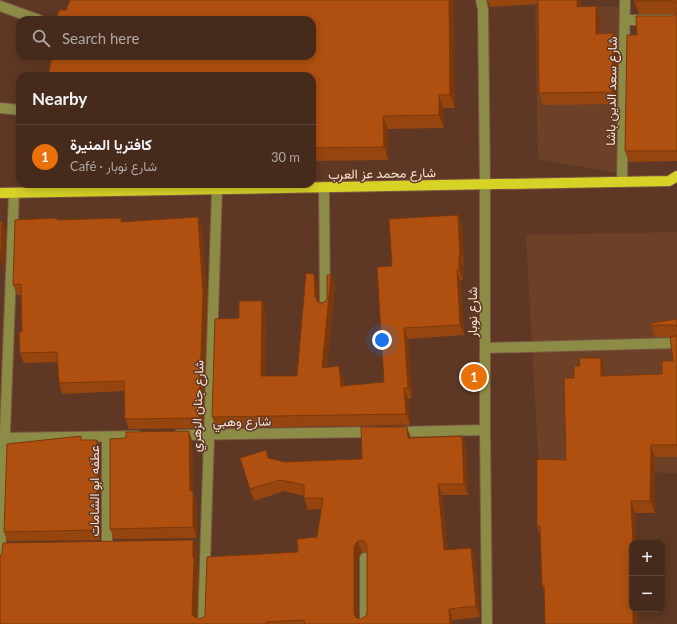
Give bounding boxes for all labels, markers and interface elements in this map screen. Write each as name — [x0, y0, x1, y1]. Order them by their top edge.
search box — [16, 16, 316, 60]
icon: search — [30, 27, 52, 49]
text: Search here — [62, 29, 139, 47]
street label: شارع سعد الدين باشا — [602, 36, 622, 146]
text: Nearby — [32, 88, 87, 109]
text: كافتريا المنيرة — [70, 135, 152, 153]
text: 1 — [41, 149, 49, 165]
text: 30 m — [271, 149, 300, 165]
text: Café · شارع نوبار — [70, 158, 157, 174]
street label: شارع محمد عز العرب — [328, 164, 436, 184]
street label: شارع نوبار — [464, 287, 482, 338]
your location — [372, 330, 392, 350]
street label: شارع جنان الزهري — [187, 360, 210, 452]
pin: 1 — [461, 362, 487, 392]
street label: شارع وهبي — [213, 412, 271, 433]
street label: عطفه ابو الشامات — [86, 445, 103, 536]
map controls — [629, 540, 665, 612]
button: + — [629, 540, 665, 576]
button: − — [629, 576, 665, 612]

